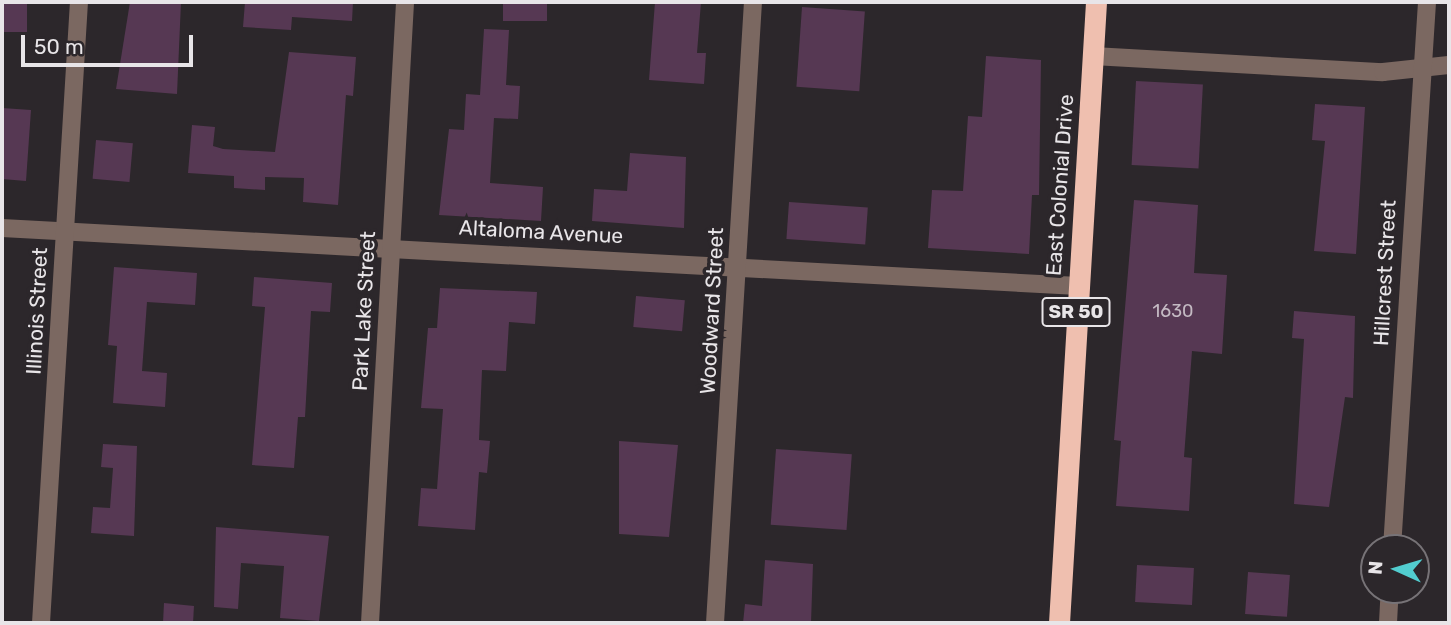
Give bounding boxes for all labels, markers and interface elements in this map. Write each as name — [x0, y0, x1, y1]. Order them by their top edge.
scale bar — [24, 21, 196, 65]
text: 50 m — [34, 34, 84, 59]
street label: East Colonial Drive — [1041, 93, 1079, 277]
street label: Hillcrest Street — [1369, 199, 1401, 347]
street label: Altaloma Avenue — [458, 215, 624, 249]
street label: Woodward Street — [695, 227, 729, 395]
street label: Park Lake Street — [347, 230, 381, 392]
street label: Illinois Street — [21, 247, 53, 375]
road number: SR 50 — [1041, 296, 1111, 328]
house number: 1630 — [1153, 300, 1193, 322]
north arrow — [1360, 534, 1430, 604]
text: N — [1364, 560, 1387, 575]

